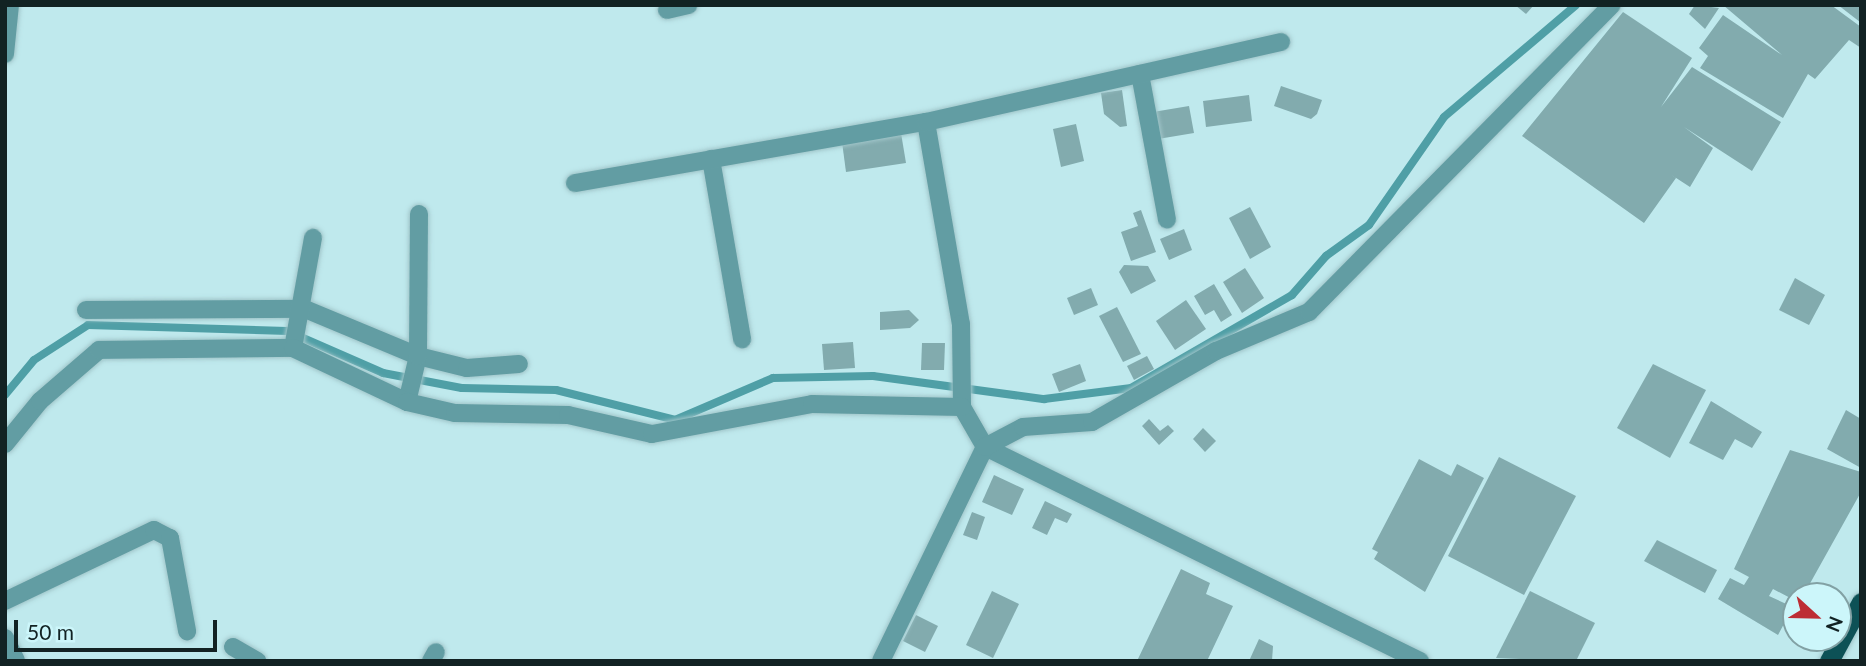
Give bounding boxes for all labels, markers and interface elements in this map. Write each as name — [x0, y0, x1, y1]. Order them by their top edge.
north arrow — [1782, 582, 1852, 652]
scale bar — [18, 606, 220, 650]
text: N — [1822, 613, 1848, 635]
text: 50 m — [27, 619, 74, 644]

